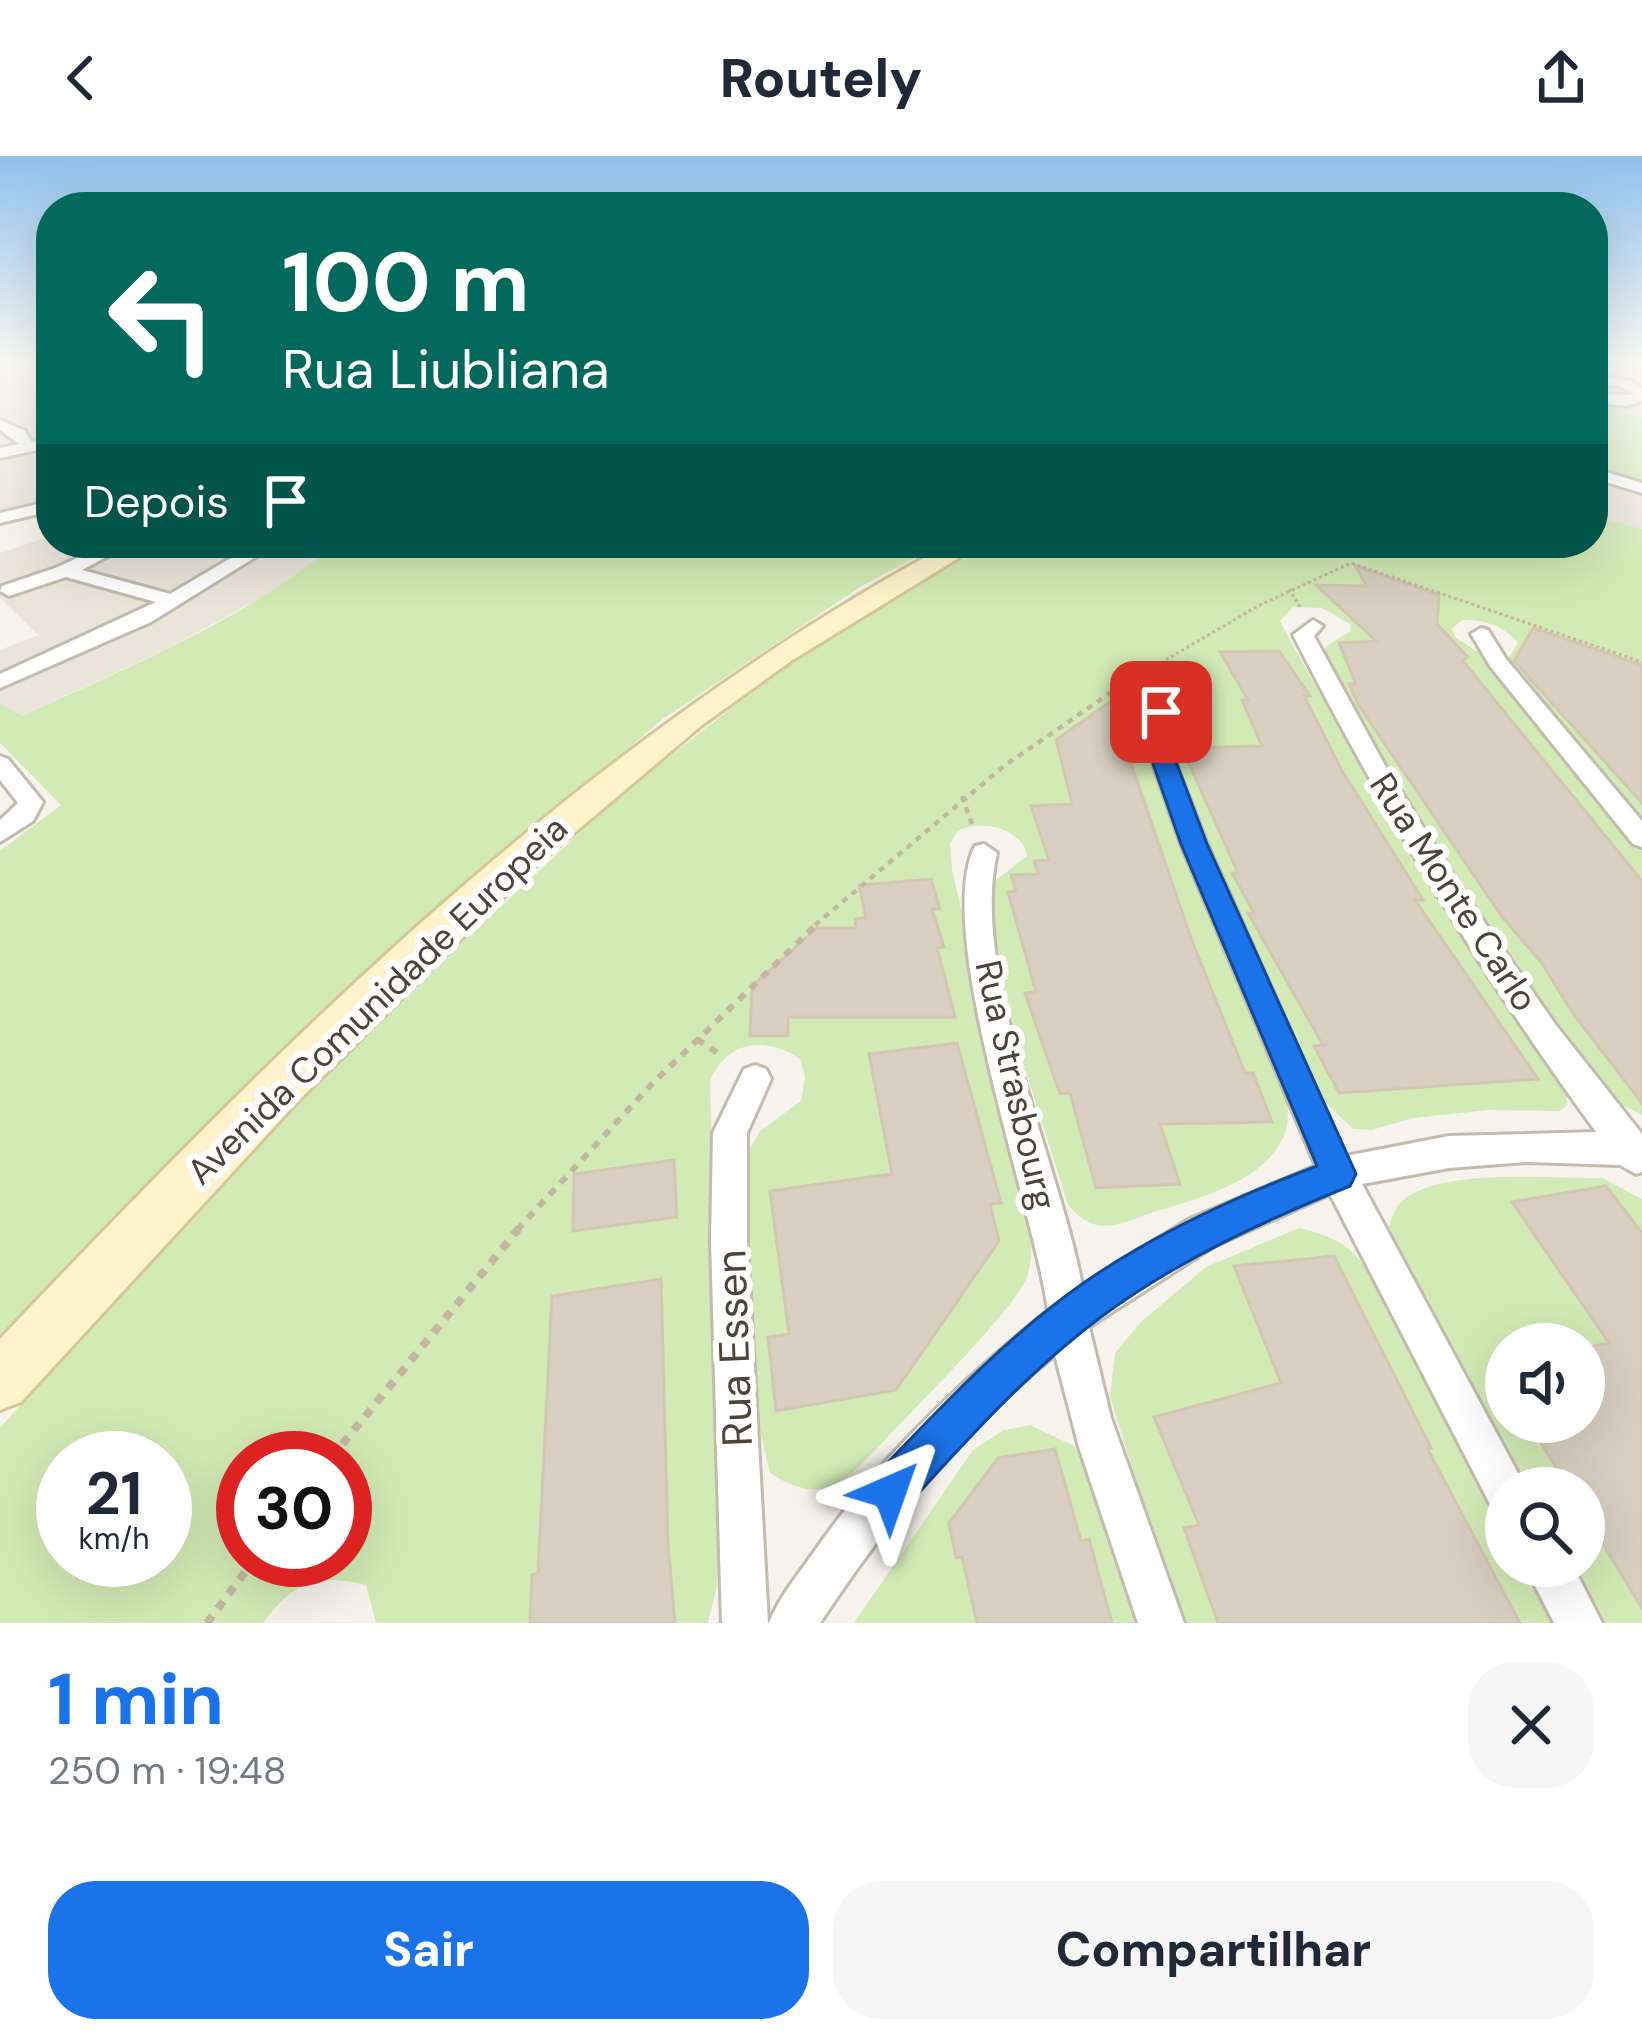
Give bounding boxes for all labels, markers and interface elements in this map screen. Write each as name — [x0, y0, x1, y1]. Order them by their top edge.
text: Routely — [720, 43, 922, 114]
icon: back — [48, 45, 114, 111]
icon: share — [1528, 45, 1594, 111]
text: 100 m — [282, 228, 530, 337]
icon: left — [84, 240, 240, 396]
text: Rua Liubliana — [282, 334, 610, 405]
icon: arrive — [253, 468, 319, 534]
text: Depois — [84, 472, 229, 531]
pin — [1110, 661, 1212, 763]
icon: arrive — [1128, 679, 1194, 745]
street label: Rua Monte Carlo — [1359, 764, 1549, 1020]
street label: Avenida Comunidade Europeia — [177, 805, 577, 1195]
street label: Rua Strasbourg — [964, 956, 1068, 1214]
street label: Rua Essen — [703, 1249, 765, 1447]
map controls — [1485, 1323, 1605, 1587]
button: sound — [1485, 1323, 1605, 1443]
position arrow — [827, 1429, 953, 1555]
speed limit sign: 30 — [216, 1431, 372, 1587]
text: 21 — [86, 1454, 142, 1533]
button: search — [1485, 1467, 1605, 1587]
text: km/h — [79, 1519, 149, 1558]
text: 1 min — [48, 1653, 224, 1746]
button: close — [1468, 1662, 1594, 1788]
text: 250 m · 19:48 — [48, 1745, 286, 1796]
button: Sair — [48, 1881, 809, 2019]
button: Compartilhar — [833, 1881, 1594, 2019]

